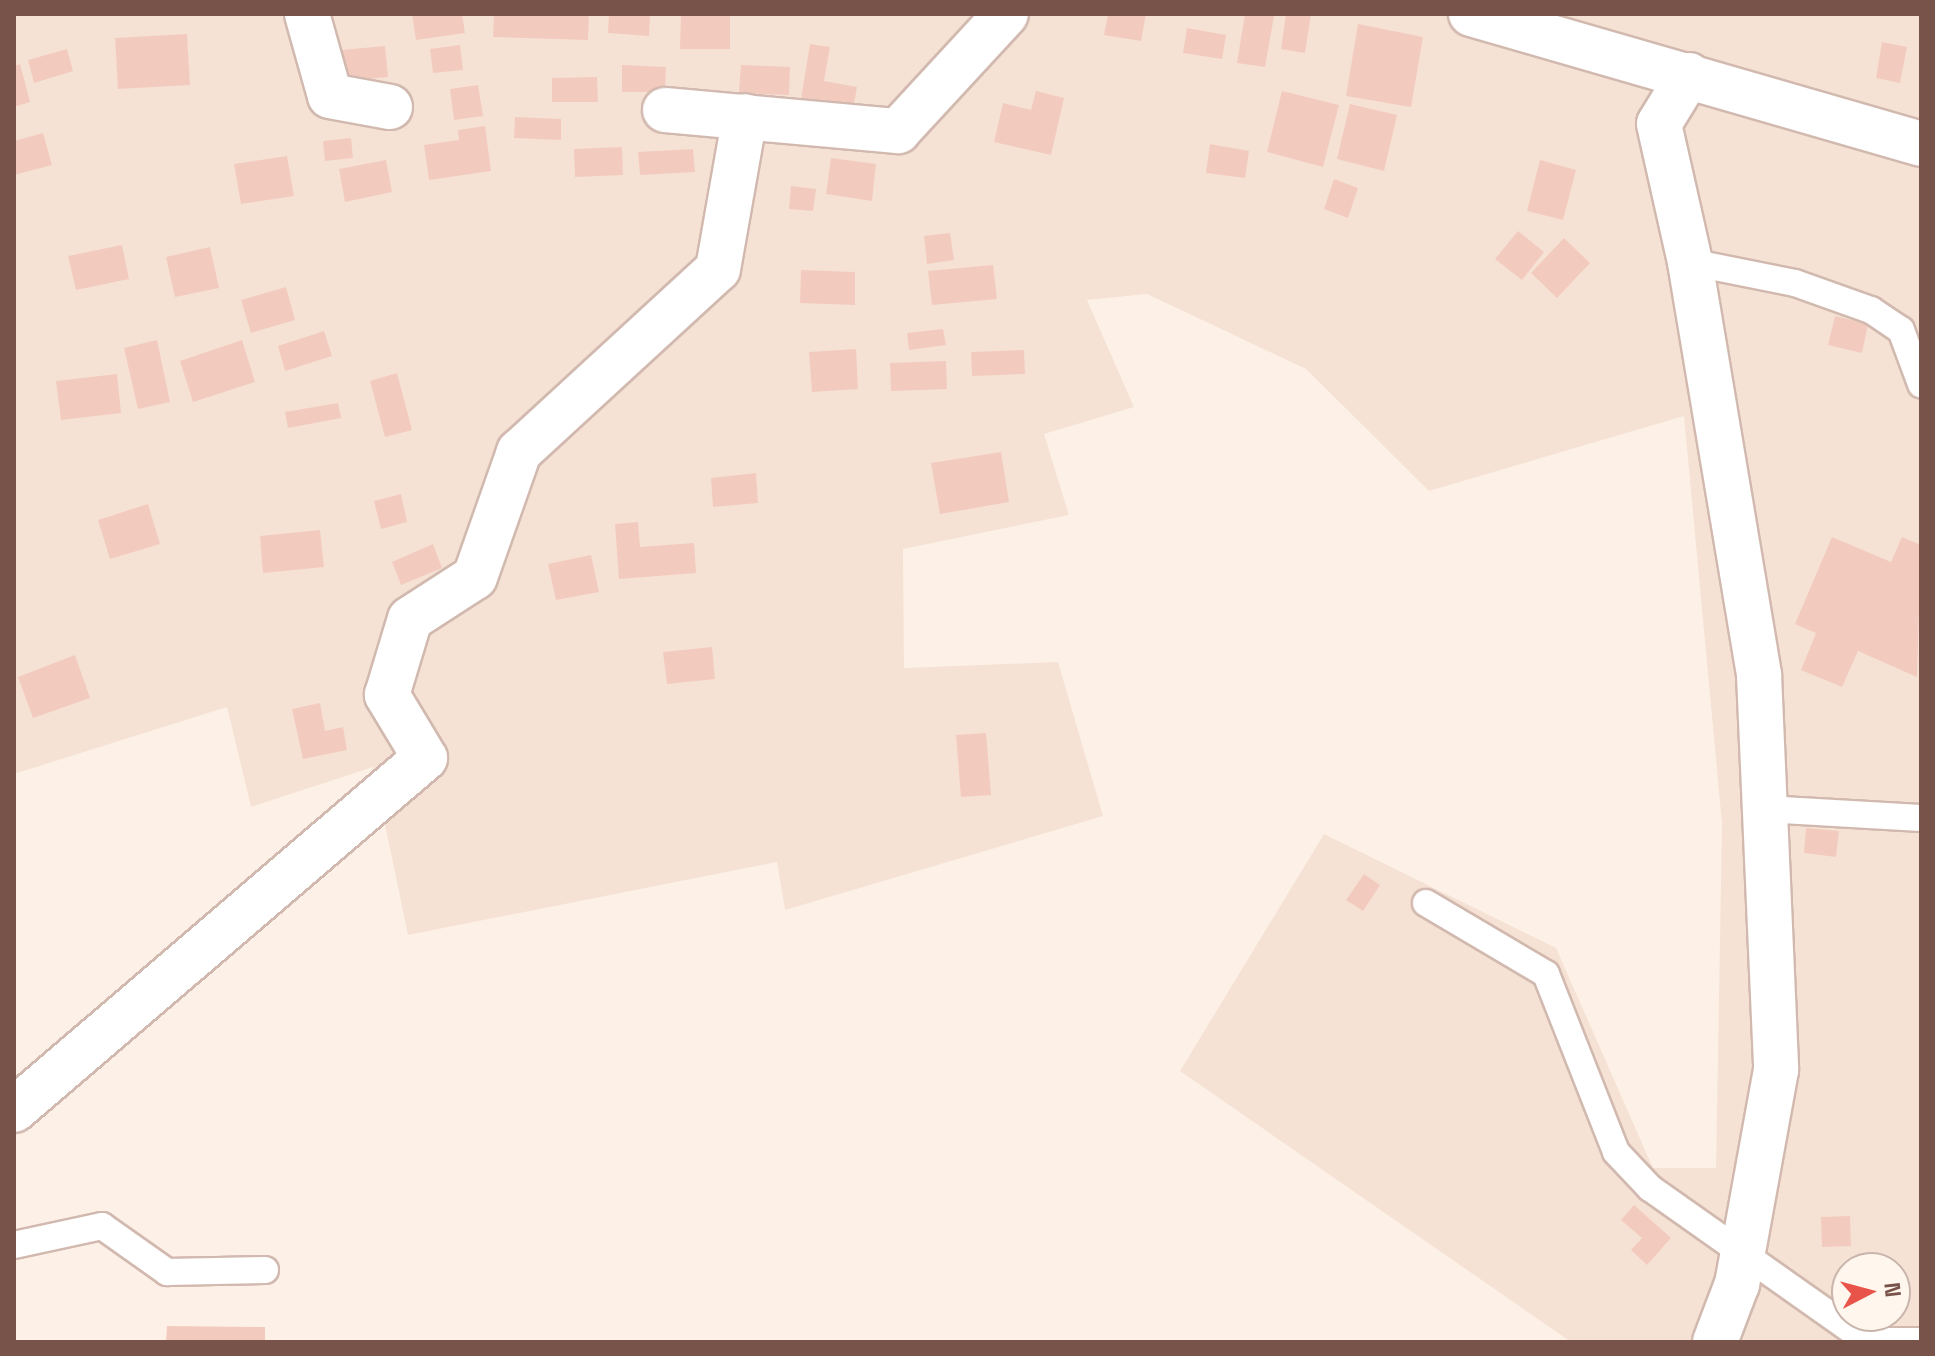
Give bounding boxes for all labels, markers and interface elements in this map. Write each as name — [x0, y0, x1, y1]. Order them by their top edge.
north arrow — [1831, 1252, 1911, 1332]
text: N — [1878, 1281, 1908, 1298]

